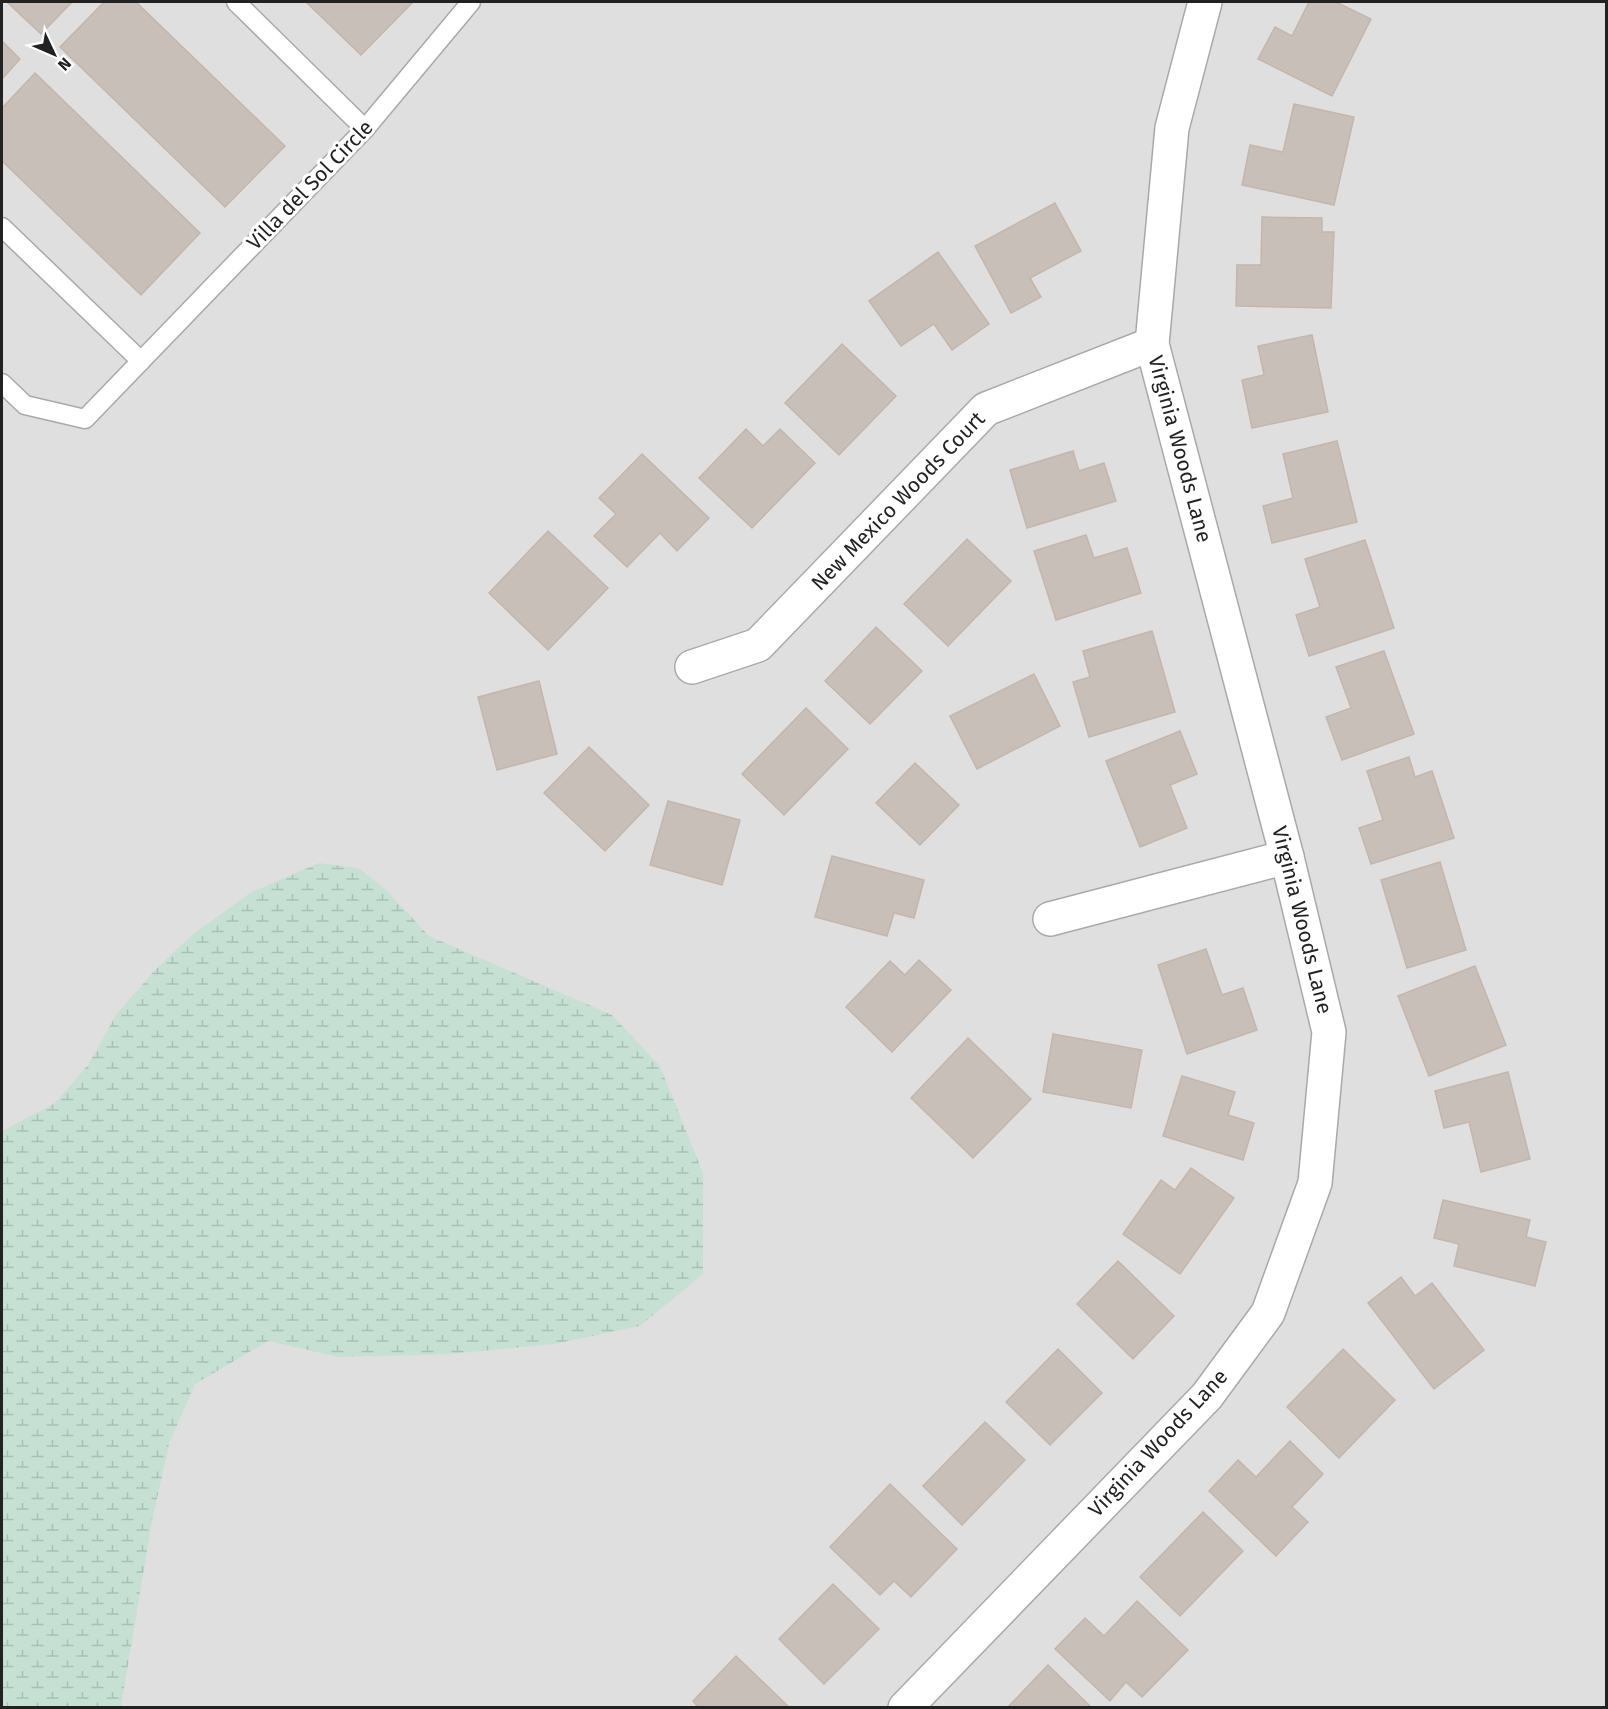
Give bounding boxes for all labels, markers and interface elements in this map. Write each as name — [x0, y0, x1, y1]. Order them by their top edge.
north arrow — [24, 24, 84, 84]
text: N — [54, 54, 75, 74]
street label: Villa del Sol Circle — [241, 115, 379, 255]
street label: Virginia Woods Lane — [1143, 353, 1217, 545]
street label: New Mexico Woods Court — [806, 406, 991, 596]
street label: Virginia Woods Lane — [1266, 823, 1338, 1017]
street label: Virginia Woods Lane — [1083, 1364, 1233, 1522]

